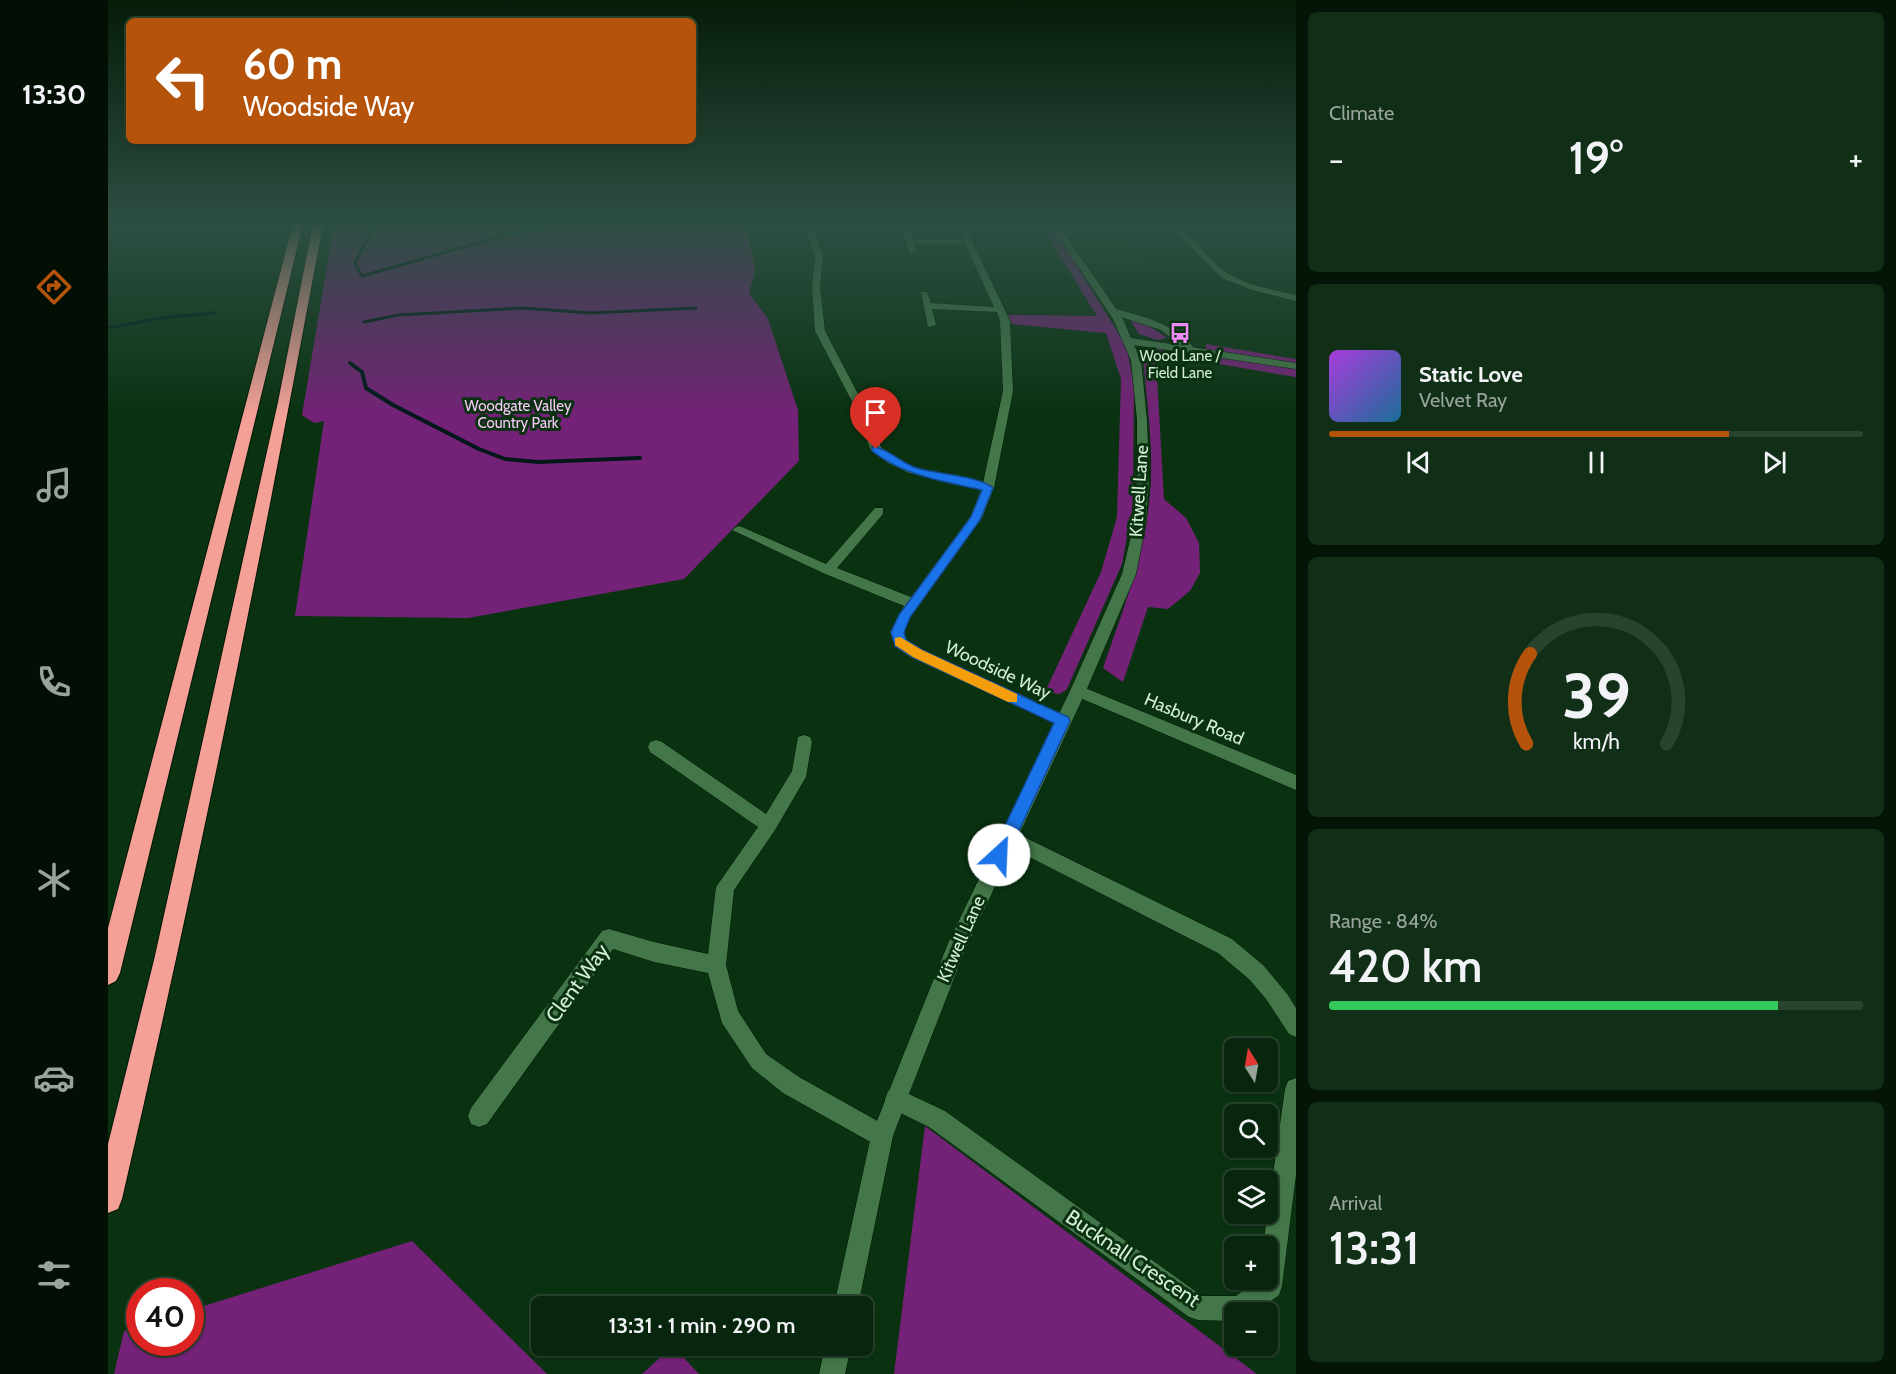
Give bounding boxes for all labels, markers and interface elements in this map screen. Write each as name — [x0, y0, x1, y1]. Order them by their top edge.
text: 60 m — [243, 38, 342, 90]
icon: left — [144, 42, 222, 120]
text: 13:30 — [22, 78, 86, 111]
text: Woodside Way — [243, 90, 414, 123]
text: Climate — [1329, 101, 1394, 125]
text: 19° — [1569, 131, 1623, 185]
text: − — [1329, 139, 1344, 179]
text: + — [1848, 139, 1863, 179]
icon: directions — [33, 266, 75, 308]
bus stop icon: Wood Lane / Field Lane — [1168, 321, 1192, 345]
place label: Wood Lane / Field Lane — [1140, 347, 1222, 382]
text: Static Love — [1419, 361, 1523, 388]
pin — [850, 387, 901, 449]
text: Velvet Ray — [1419, 388, 1507, 412]
icon: arrive — [859, 396, 892, 429]
park label: Woodgate Valley Country Park — [465, 397, 572, 432]
street label: Kitwell Lane — [1125, 444, 1153, 538]
icon: previous — [1402, 446, 1435, 479]
icon: pause — [1580, 446, 1613, 479]
icon: next — [1758, 446, 1791, 479]
icon: music — [33, 464, 75, 506]
street label: Woodside Way — [942, 636, 1054, 704]
text: 39 — [1562, 658, 1630, 734]
icon: phone — [33, 661, 75, 703]
street label: Hasbury Road — [1141, 688, 1247, 750]
text: km/h — [1573, 728, 1619, 754]
position arrow — [967, 823, 1031, 887]
icon: climate — [33, 859, 75, 901]
street label: Kitwell Lane — [932, 892, 990, 986]
text: Range · 84% — [1329, 909, 1437, 933]
street label: Clent Way — [540, 938, 614, 1027]
text: 420 km — [1329, 939, 1482, 993]
north arrow — [1224, 1038, 1278, 1092]
map controls — [1224, 1038, 1278, 1356]
icon: car — [33, 1057, 75, 1099]
button: search — [1224, 1104, 1278, 1158]
button: layers — [1224, 1170, 1278, 1224]
text: Arrival — [1329, 1191, 1382, 1215]
street label: Bucknall Crescent — [1061, 1204, 1205, 1312]
text: 13:31 — [1329, 1221, 1419, 1275]
button: + — [1224, 1236, 1278, 1290]
icon: filters — [33, 1254, 75, 1296]
speed limit sign: 40 — [126, 1278, 204, 1356]
button: − — [1224, 1302, 1278, 1356]
text: 13:31 · 1 min · 290 m — [609, 1312, 795, 1339]

